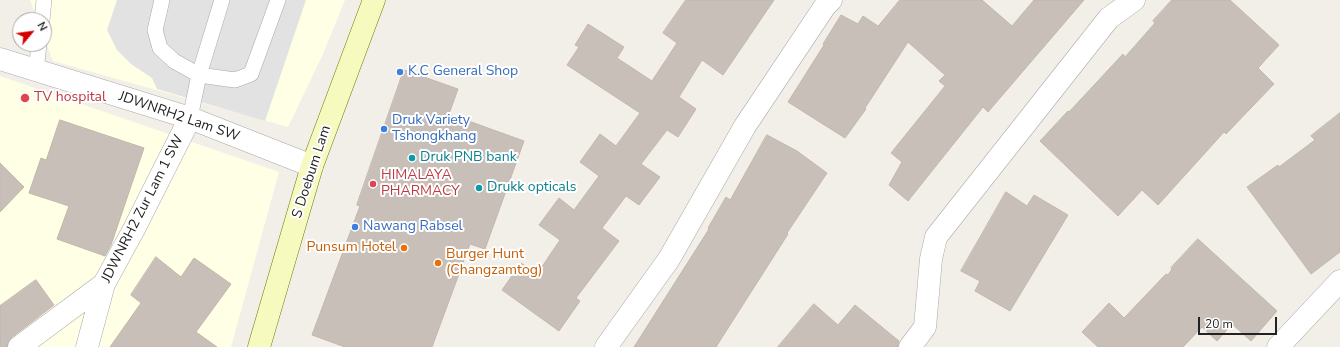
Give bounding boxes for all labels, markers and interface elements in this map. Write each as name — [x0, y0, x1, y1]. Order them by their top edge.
north arrow — [12, 12, 52, 52]
text: N — [33, 19, 51, 34]
place label: K.C General Shop — [408, 64, 518, 80]
marker: K.C General Shop — [395, 67, 405, 77]
street label: JDWNRH2 Lam SW — [116, 88, 242, 146]
place label: TV hospital — [34, 90, 106, 106]
marker: TV hospital — [19, 92, 31, 104]
place label: Druk Variety Tshongkhang — [392, 113, 477, 146]
street label: S Doebum Lam — [289, 124, 335, 220]
marker: Druk Variety Tshongkhang — [379, 124, 389, 134]
street label: JDWNRH2 Zur Lam 1 SW — [98, 132, 188, 286]
place label: Druk PNB bank — [420, 150, 517, 166]
marker: Druk PNB bank — [407, 153, 417, 163]
place label: HIMALAYA PHARMACY — [381, 168, 460, 200]
marker: HIMALAYA PHARMACY — [368, 179, 378, 189]
place label: Drukk opticals — [487, 180, 577, 196]
marker: Drukk opticals — [474, 183, 484, 193]
place label: Nawang Rabsel — [363, 219, 463, 235]
marker: Nawang Rabsel — [350, 222, 360, 232]
place label: Punsum Hotel — [306, 240, 396, 256]
marker: Punsum Hotel — [399, 243, 409, 253]
place label: Burger Hunt (Changzamtog) — [446, 247, 542, 280]
marker: Burger Hunt (Changzamtog) — [433, 258, 443, 268]
scale bar — [1200, 309, 1279, 335]
text: 20 m — [1205, 316, 1233, 332]

